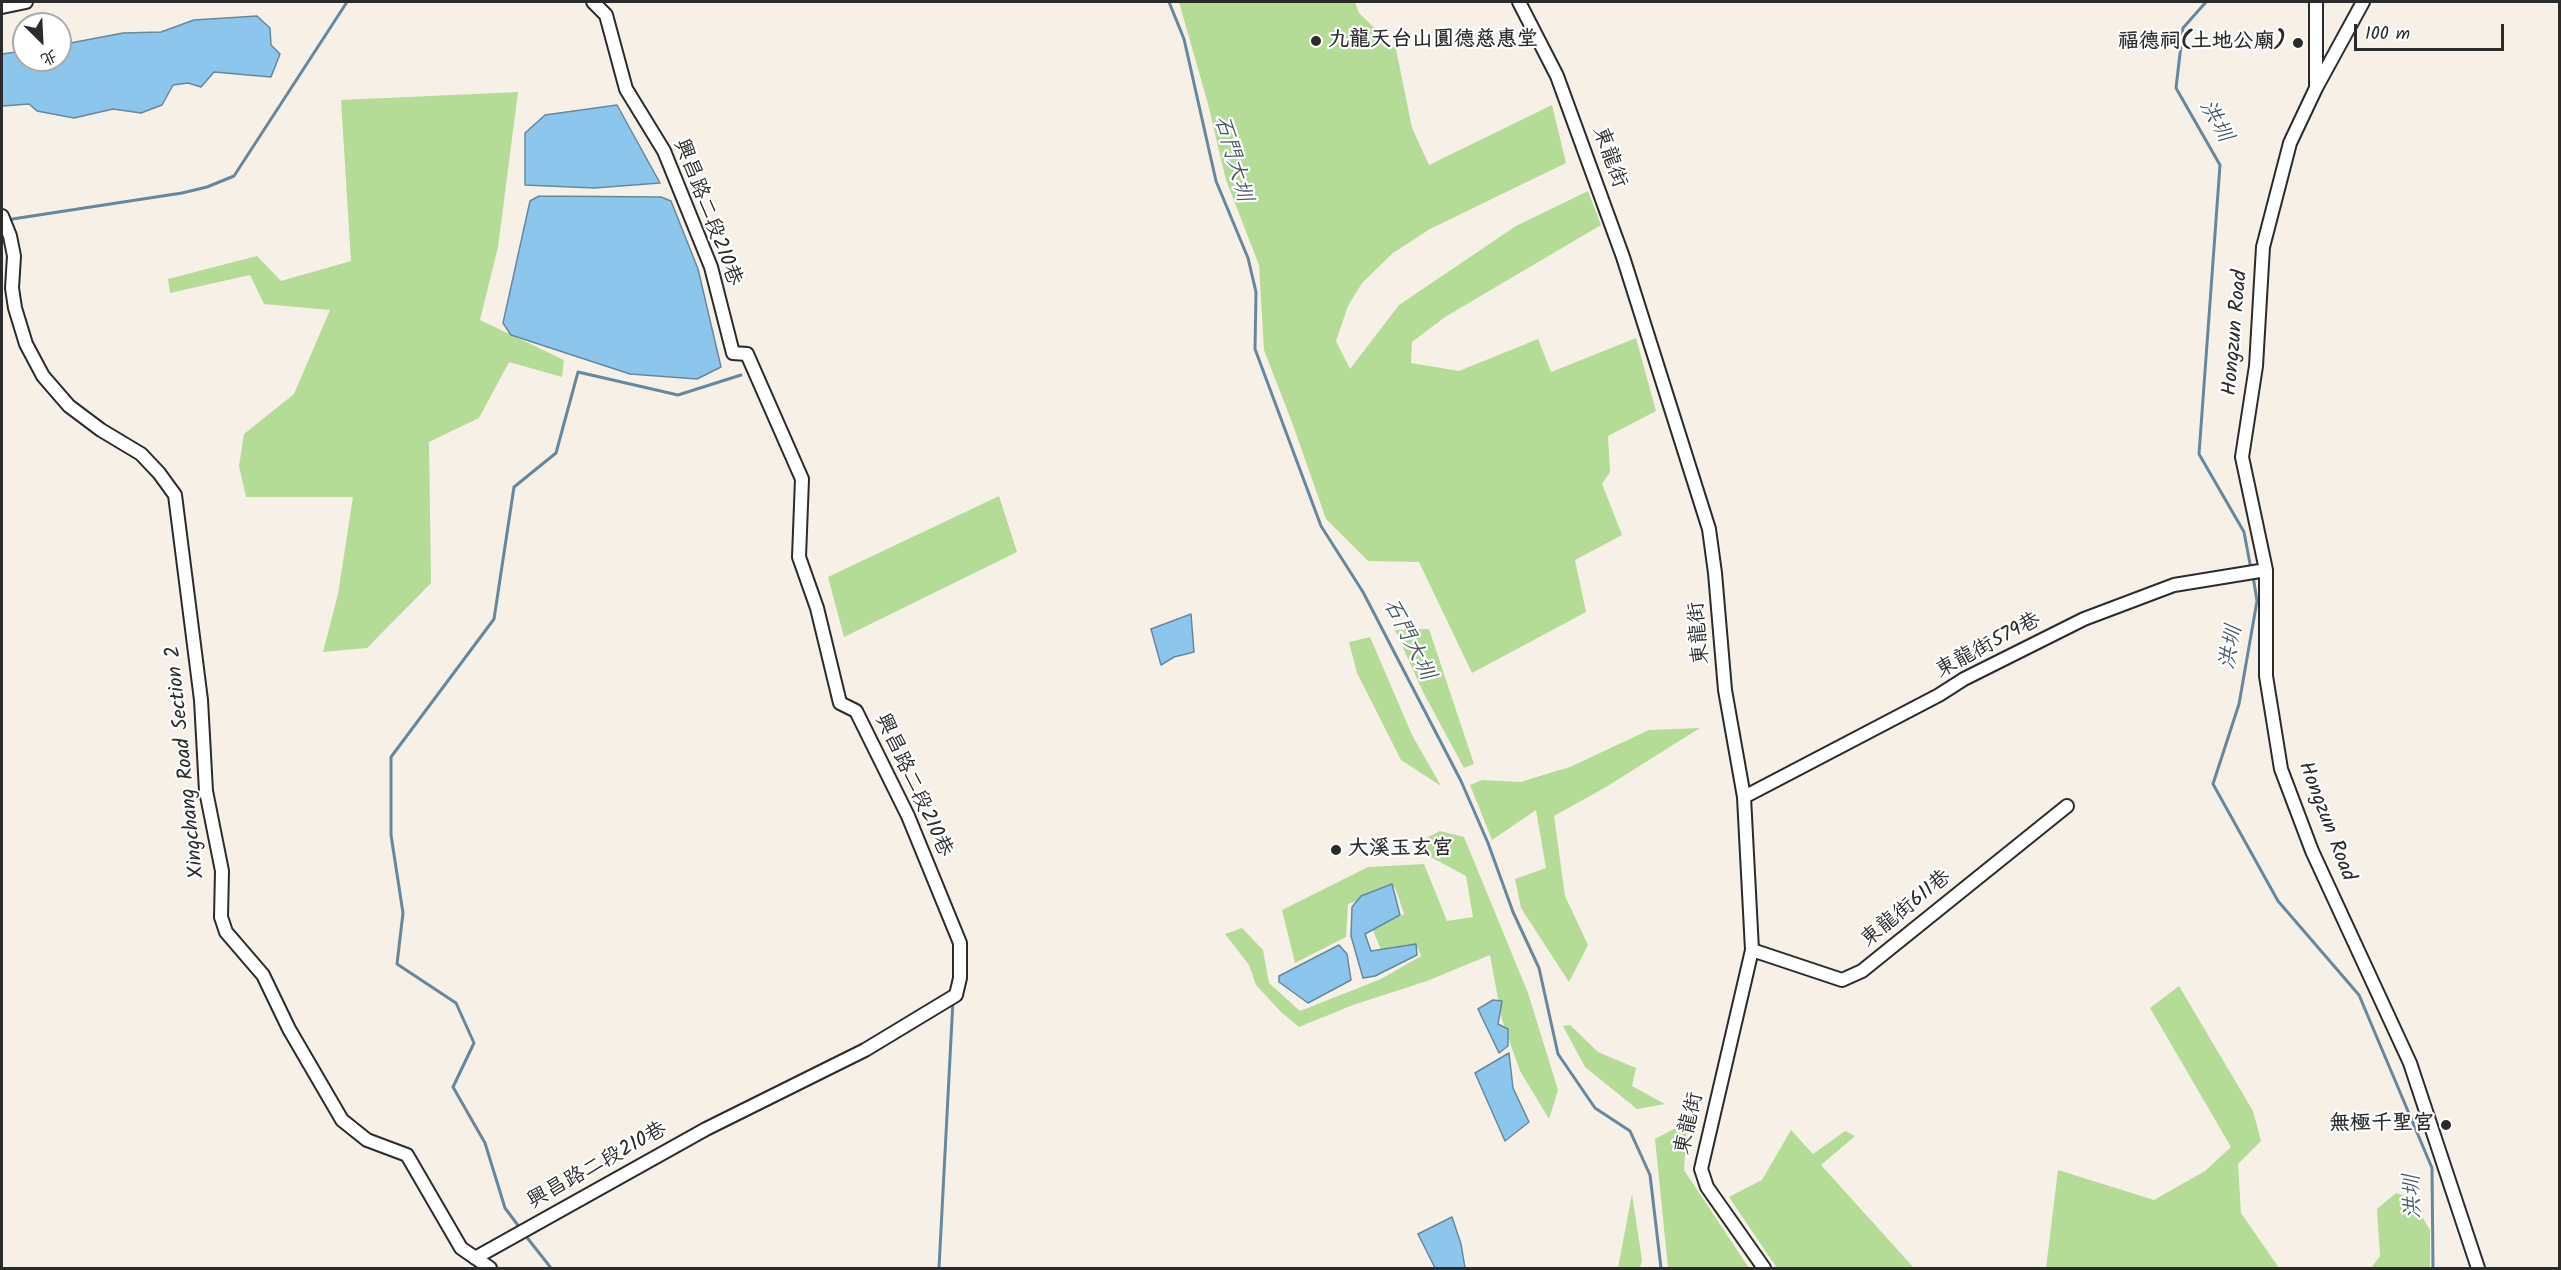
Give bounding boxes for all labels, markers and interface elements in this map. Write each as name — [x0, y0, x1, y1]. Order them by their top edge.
north arrow — [12, 12, 72, 72]
scale bar — [2357, 12, 2507, 50]
text: 100 m — [2365, 20, 2410, 49]
place label: 九龍天台山圓德慈惠堂 — [1328, 28, 1538, 54]
place label: 福德祠(土地公廟) — [2118, 30, 2286, 56]
marker: 九龍天台山圓德慈惠堂 — [1309, 34, 1323, 48]
marker: 福德祠(土地公廟) — [2291, 36, 2305, 50]
text: 北 — [36, 42, 61, 72]
water label: 洪圳 — [2192, 96, 2236, 148]
water label: 石門大圳 — [1206, 113, 1256, 205]
street label: 東龍街 — [1585, 124, 1631, 192]
street label: 興昌路二段210巷 — [666, 136, 746, 290]
street label: Hongzun Road — [2219, 269, 2255, 397]
water label: 石門大圳 — [1375, 595, 1439, 685]
street label: 東龍街 — [1686, 601, 1716, 665]
street label: 東龍街579巷 — [1932, 609, 2046, 685]
water label: 洪圳 — [2216, 624, 2250, 672]
street label: Xingchang Road Section 2 — [162, 644, 212, 880]
street label: 興昌路二段210巷 — [868, 710, 956, 862]
street label: Hongzun Road — [2291, 759, 2359, 885]
place label: 大溪玉玄宮 — [1348, 837, 1453, 863]
marker: 大溪玉玄宮 — [1329, 843, 1343, 857]
street label: 東龍街611巷 — [1857, 866, 1957, 954]
street label: 東龍街 — [1672, 1090, 1710, 1158]
place label: 無極千聖宮 — [2329, 1112, 2434, 1138]
street label: 興昌路二段210巷 — [524, 1118, 672, 1216]
marker: 無極千聖宮 — [2439, 1118, 2453, 1132]
water label: 洪圳 — [2401, 1175, 2429, 1219]

